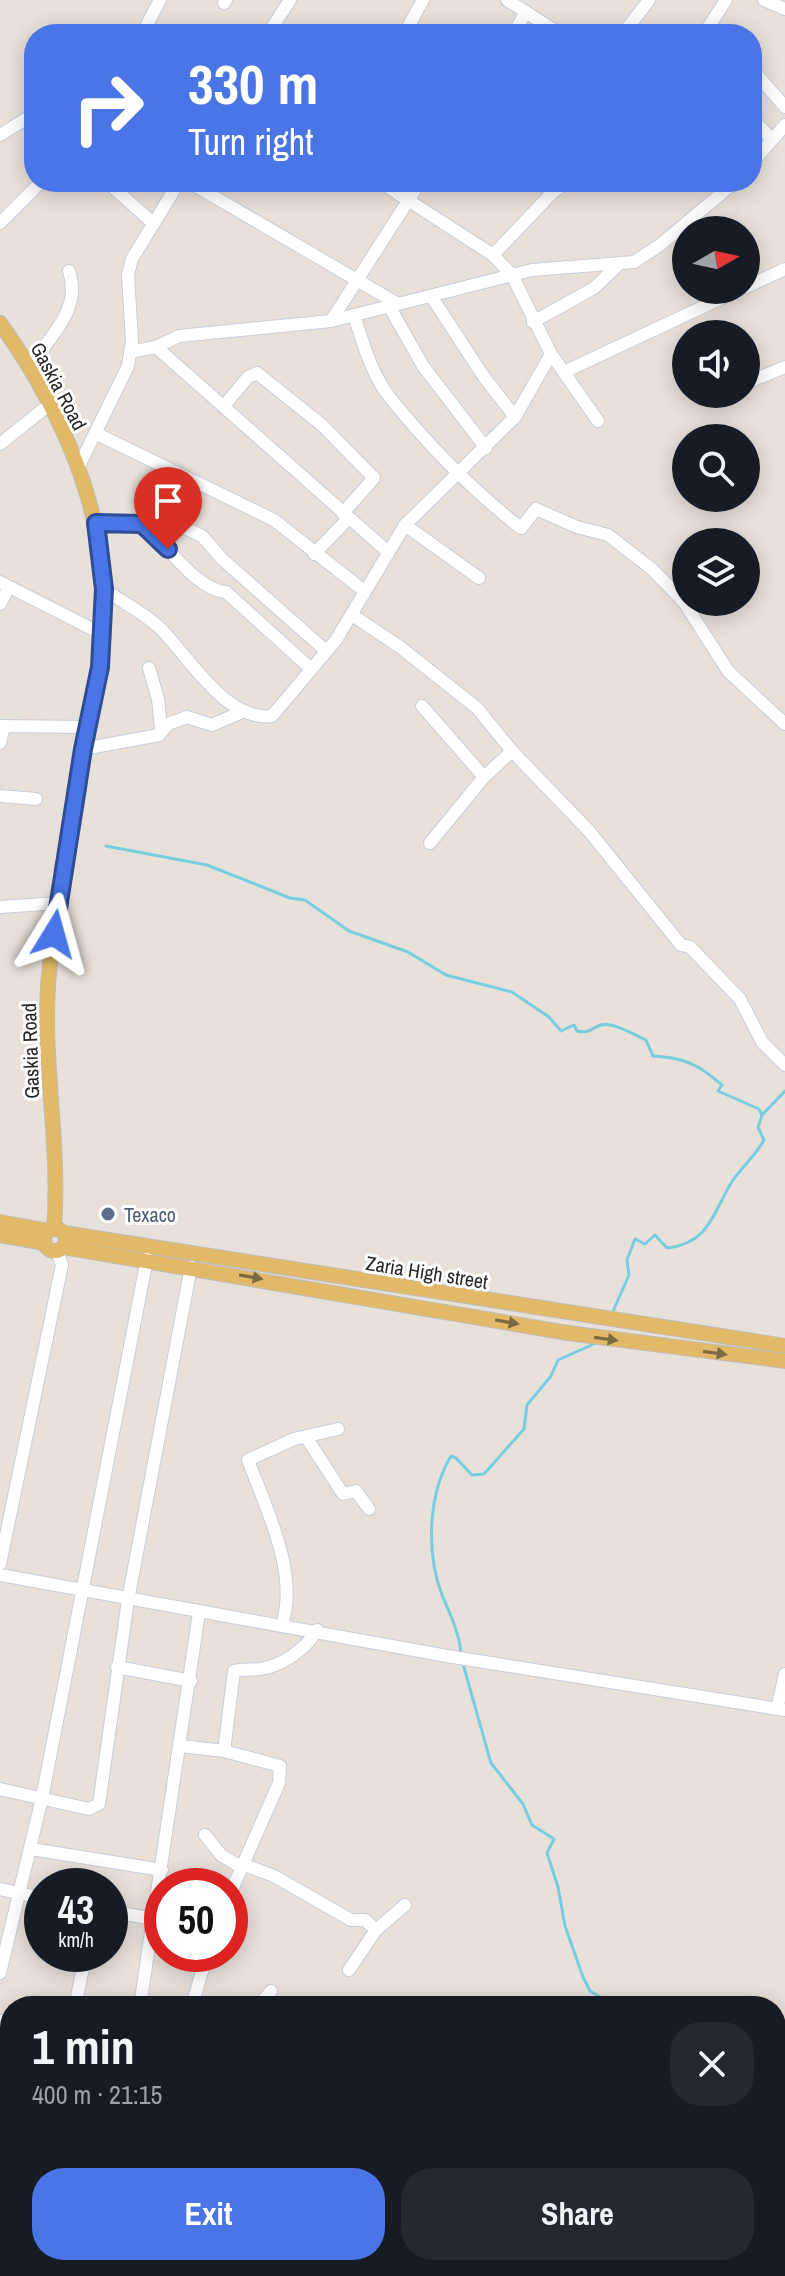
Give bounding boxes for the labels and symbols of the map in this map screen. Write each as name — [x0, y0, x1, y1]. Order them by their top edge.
north arrow — [672, 216, 760, 304]
street label: Gaskia Road — [25, 337, 93, 435]
pin — [134, 467, 202, 549]
position arrow — [12, 892, 96, 976]
street label: Gaskia Road — [15, 1003, 45, 1099]
place label: Texaco — [124, 1201, 176, 1228]
marker: Texaco — [99, 1205, 117, 1223]
street label: Zaria High street — [364, 1249, 490, 1295]
one-way arrow — [239, 1271, 264, 1284]
one-way arrow — [495, 1317, 520, 1329]
one-way arrow — [594, 1333, 619, 1346]
one-way arrow — [702, 1347, 727, 1360]
speed limit sign: 50 — [144, 1868, 248, 1972]

